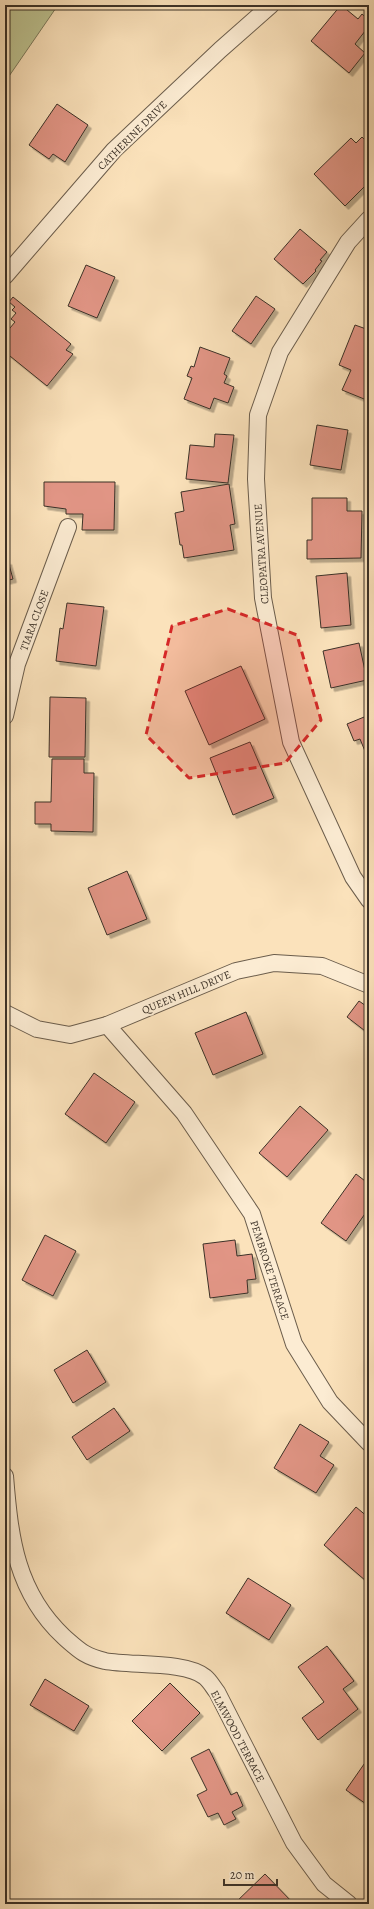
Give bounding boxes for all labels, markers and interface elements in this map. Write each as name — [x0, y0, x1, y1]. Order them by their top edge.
street label: CATHERINE DRIVE — [94, 97, 170, 173]
street label: CLEOPATRA AVENUE — [251, 503, 272, 605]
street label: TIARA CLOSE — [16, 588, 52, 653]
street label: QUEEN HILL DRIVE — [139, 967, 233, 1018]
street label: PEMBROKE TERRACE — [246, 1218, 293, 1322]
street label: ELMWOOD TERRACE — [207, 1688, 268, 1785]
scale bar — [224, 1861, 277, 1887]
text: 20 m — [230, 1867, 254, 1883]

